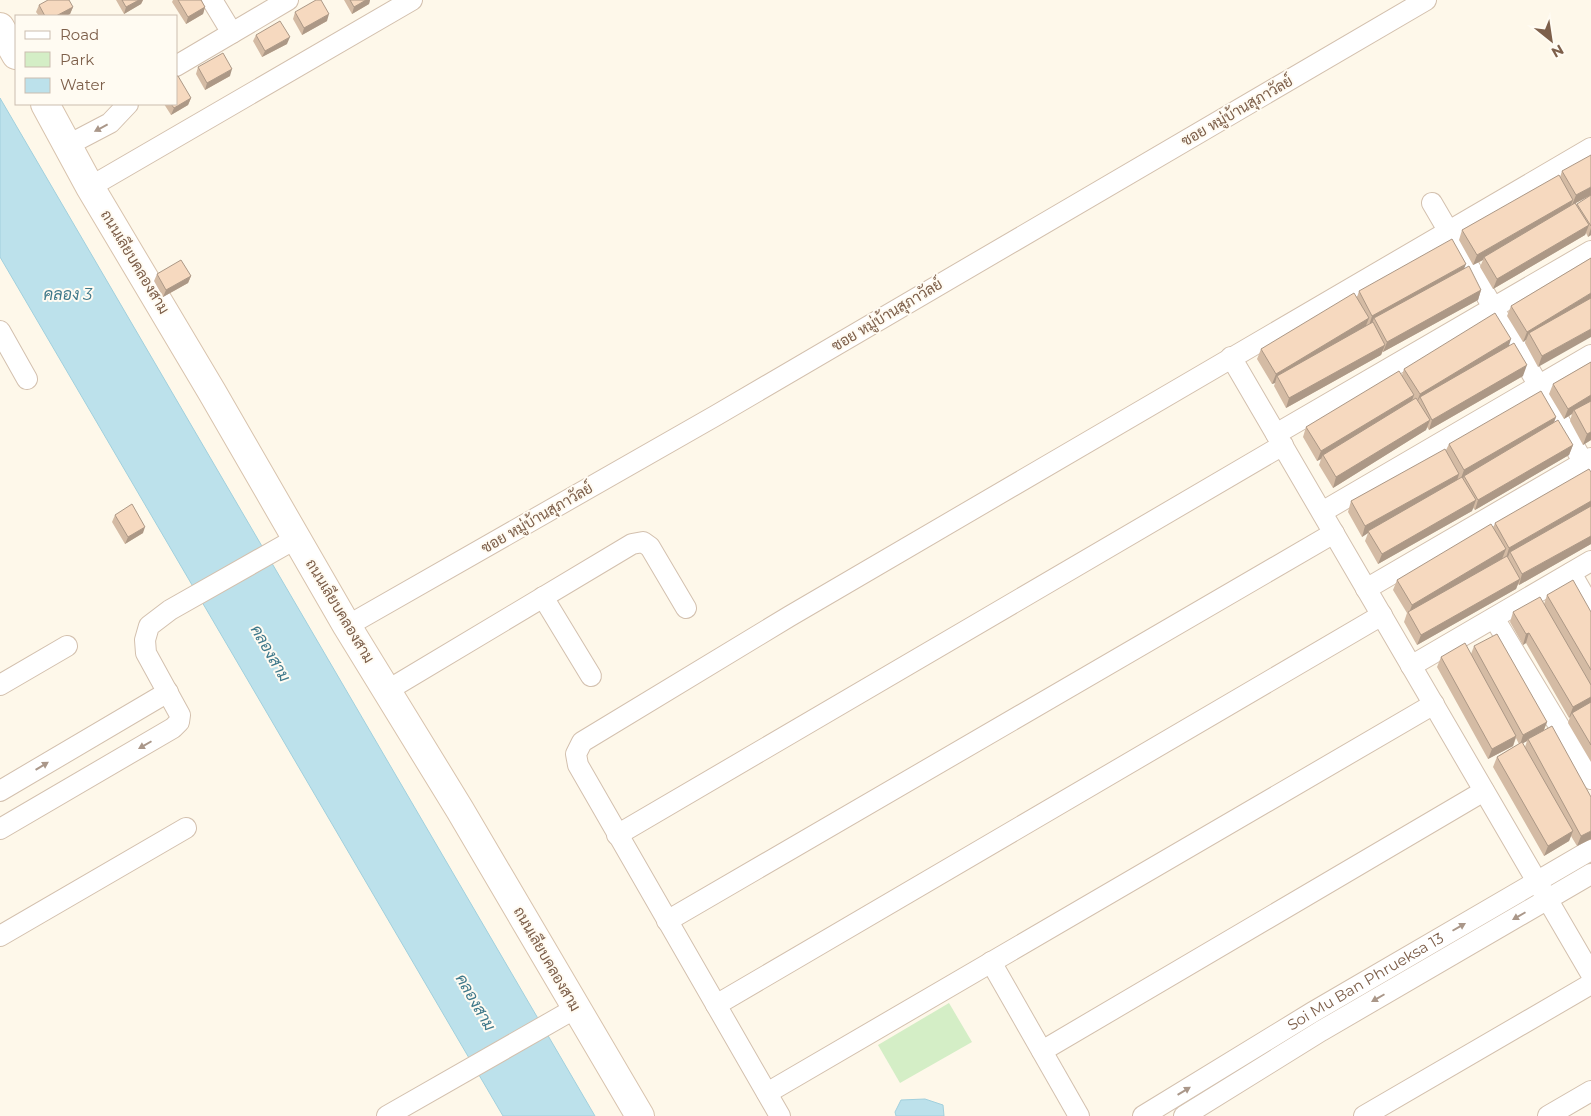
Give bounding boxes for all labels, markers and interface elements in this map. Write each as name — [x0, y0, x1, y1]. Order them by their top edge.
legend — [15, 15, 178, 105]
north arrow — [1526, 15, 1576, 65]
text: Road — [60, 25, 99, 44]
text: N — [1548, 41, 1567, 62]
text: Park — [60, 50, 94, 69]
street label: ซอย หมู่บ้านสุภาวัลย์ — [1177, 71, 1297, 152]
text: Water — [60, 75, 106, 94]
one-way arrow — [94, 124, 108, 132]
street label: ถนนเลียบคลองสาม — [97, 206, 174, 317]
street label: ซอย หมู่บ้านสุภาวัลย์ — [828, 274, 947, 357]
water label: คลอง 3 — [44, 285, 93, 304]
street label: ซอย หมู่บ้านสุภาวัลย์ — [477, 478, 597, 559]
street label: ถนนเลียบคลองสาม — [302, 555, 379, 666]
water label: คลองสาม — [247, 621, 294, 685]
one-way arrow — [138, 740, 151, 749]
one-way arrow — [35, 762, 49, 771]
street label: ถนนเลียบคลองสาม — [510, 903, 585, 1015]
one-way arrow — [1512, 912, 1525, 921]
one-way arrow — [1453, 923, 1466, 932]
street label: Soi Mu Ban Phrueksa 13 — [1284, 928, 1447, 1034]
water label: คลองสาม — [452, 970, 499, 1034]
one-way arrow — [1372, 994, 1385, 1003]
one-way arrow — [1178, 1086, 1191, 1095]

